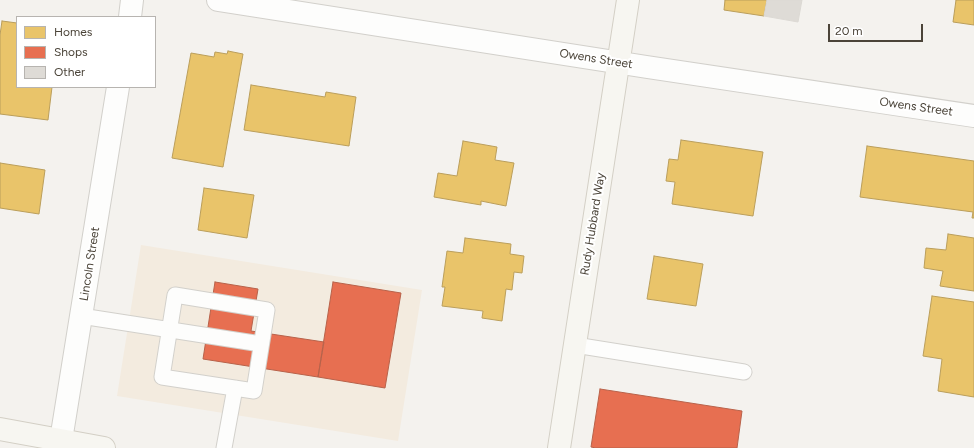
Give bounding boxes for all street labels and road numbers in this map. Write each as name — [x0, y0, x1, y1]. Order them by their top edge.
street label: Owens Street — [558, 46, 634, 72]
street label: Owens Street — [878, 95, 954, 119]
street label: Rudy Hubbard Way — [578, 172, 608, 276]
street label: Lincoln Street — [77, 226, 103, 302]

